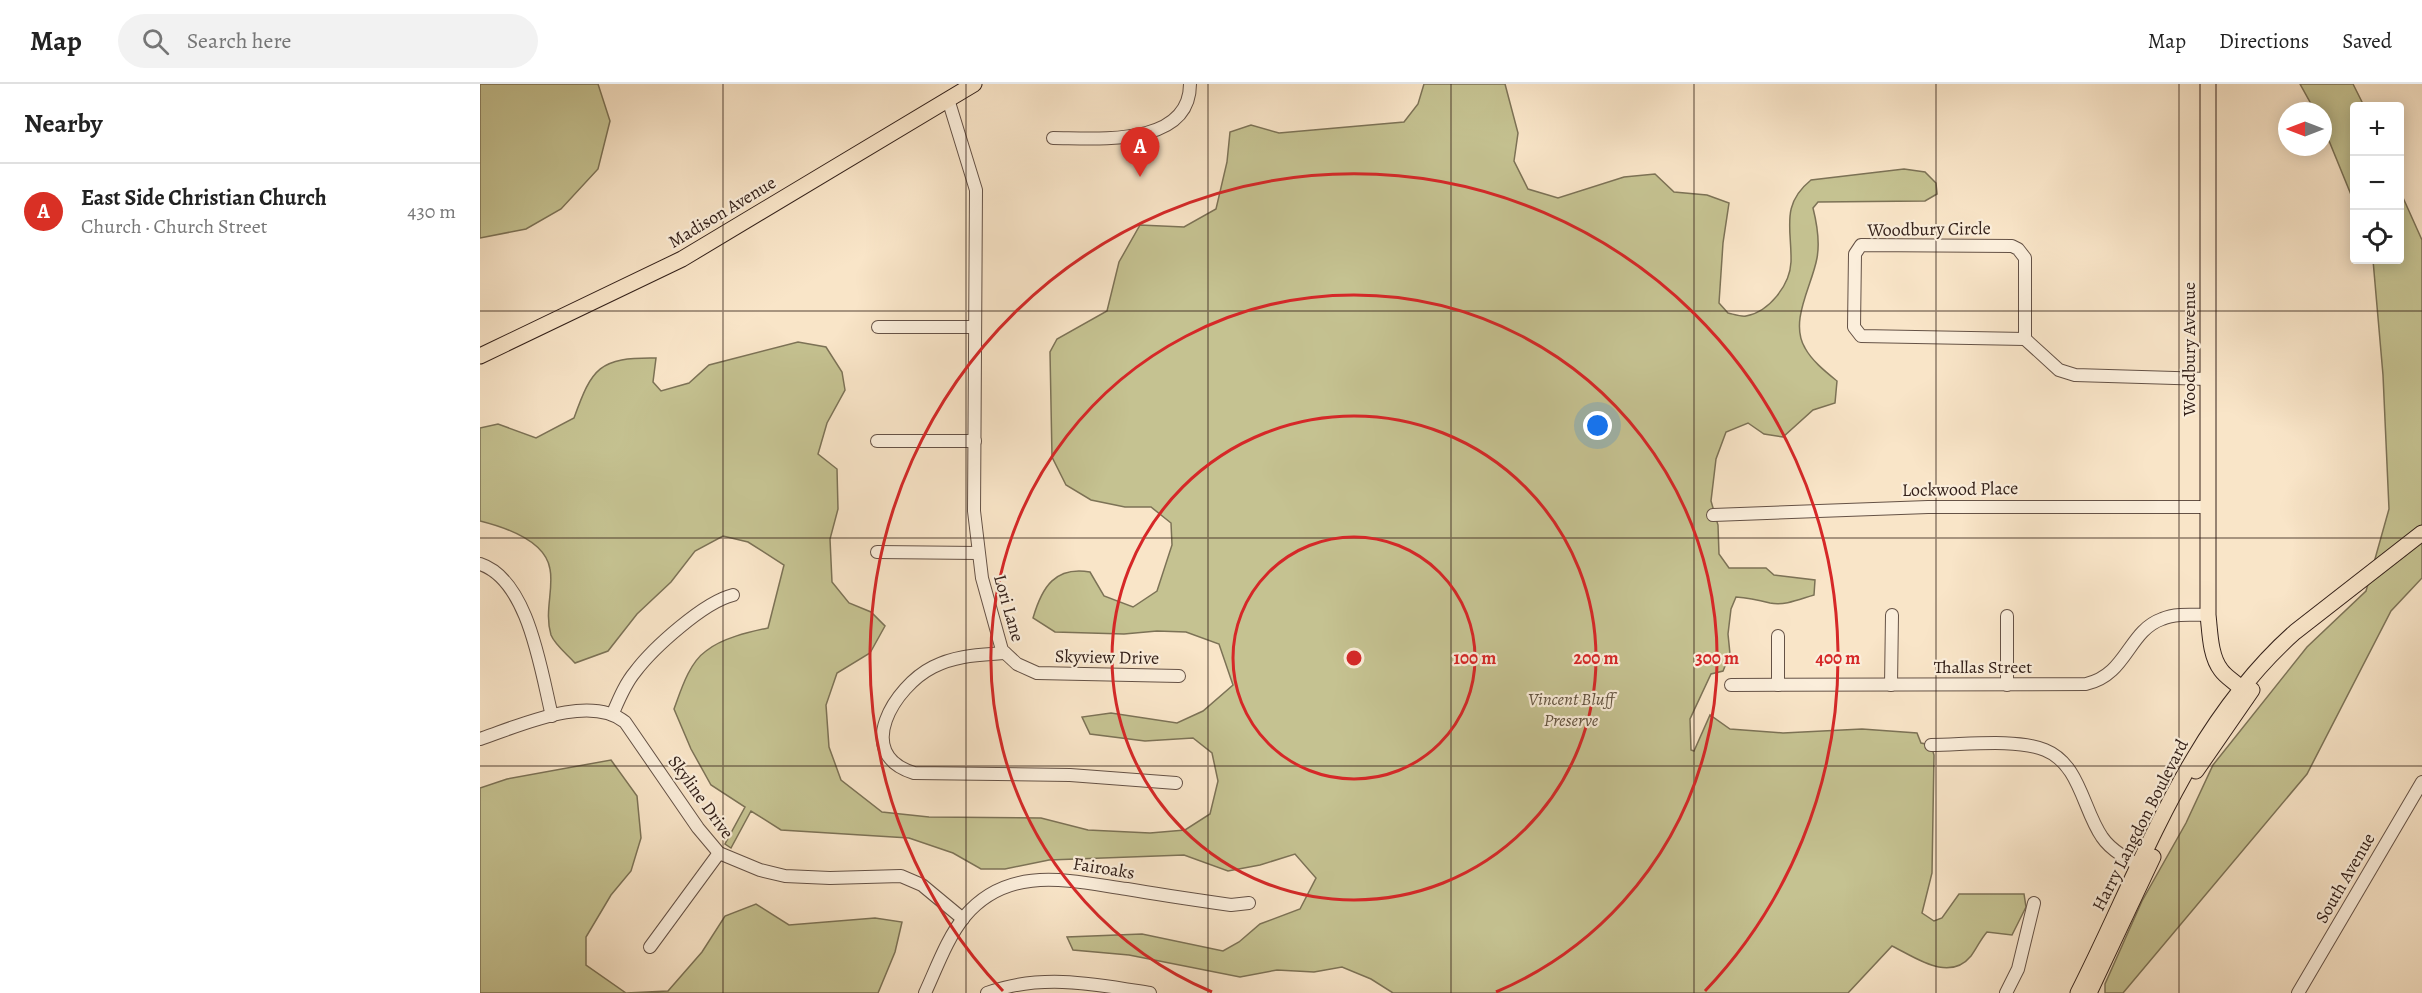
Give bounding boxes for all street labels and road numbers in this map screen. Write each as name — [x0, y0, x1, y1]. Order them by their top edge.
street label: Madison Avenue — [664, 170, 780, 254]
street label: Woodbury Circle — [1866, 216, 1991, 242]
street label: Woodbury Avenue — [2177, 282, 2201, 417]
street label: Lockwood Place — [1902, 476, 2018, 502]
street label: Lori Lane — [988, 571, 1030, 645]
street label: Skyview Drive — [1055, 644, 1159, 670]
street label: Thallas Street — [1934, 655, 2032, 679]
street label: Harry Langdon Boulevard — [2086, 735, 2194, 915]
street label: Skyline Drive — [663, 750, 739, 844]
street label: South Avenue — [2309, 828, 2381, 928]
street label: Fairoaks — [1071, 851, 1137, 885]

